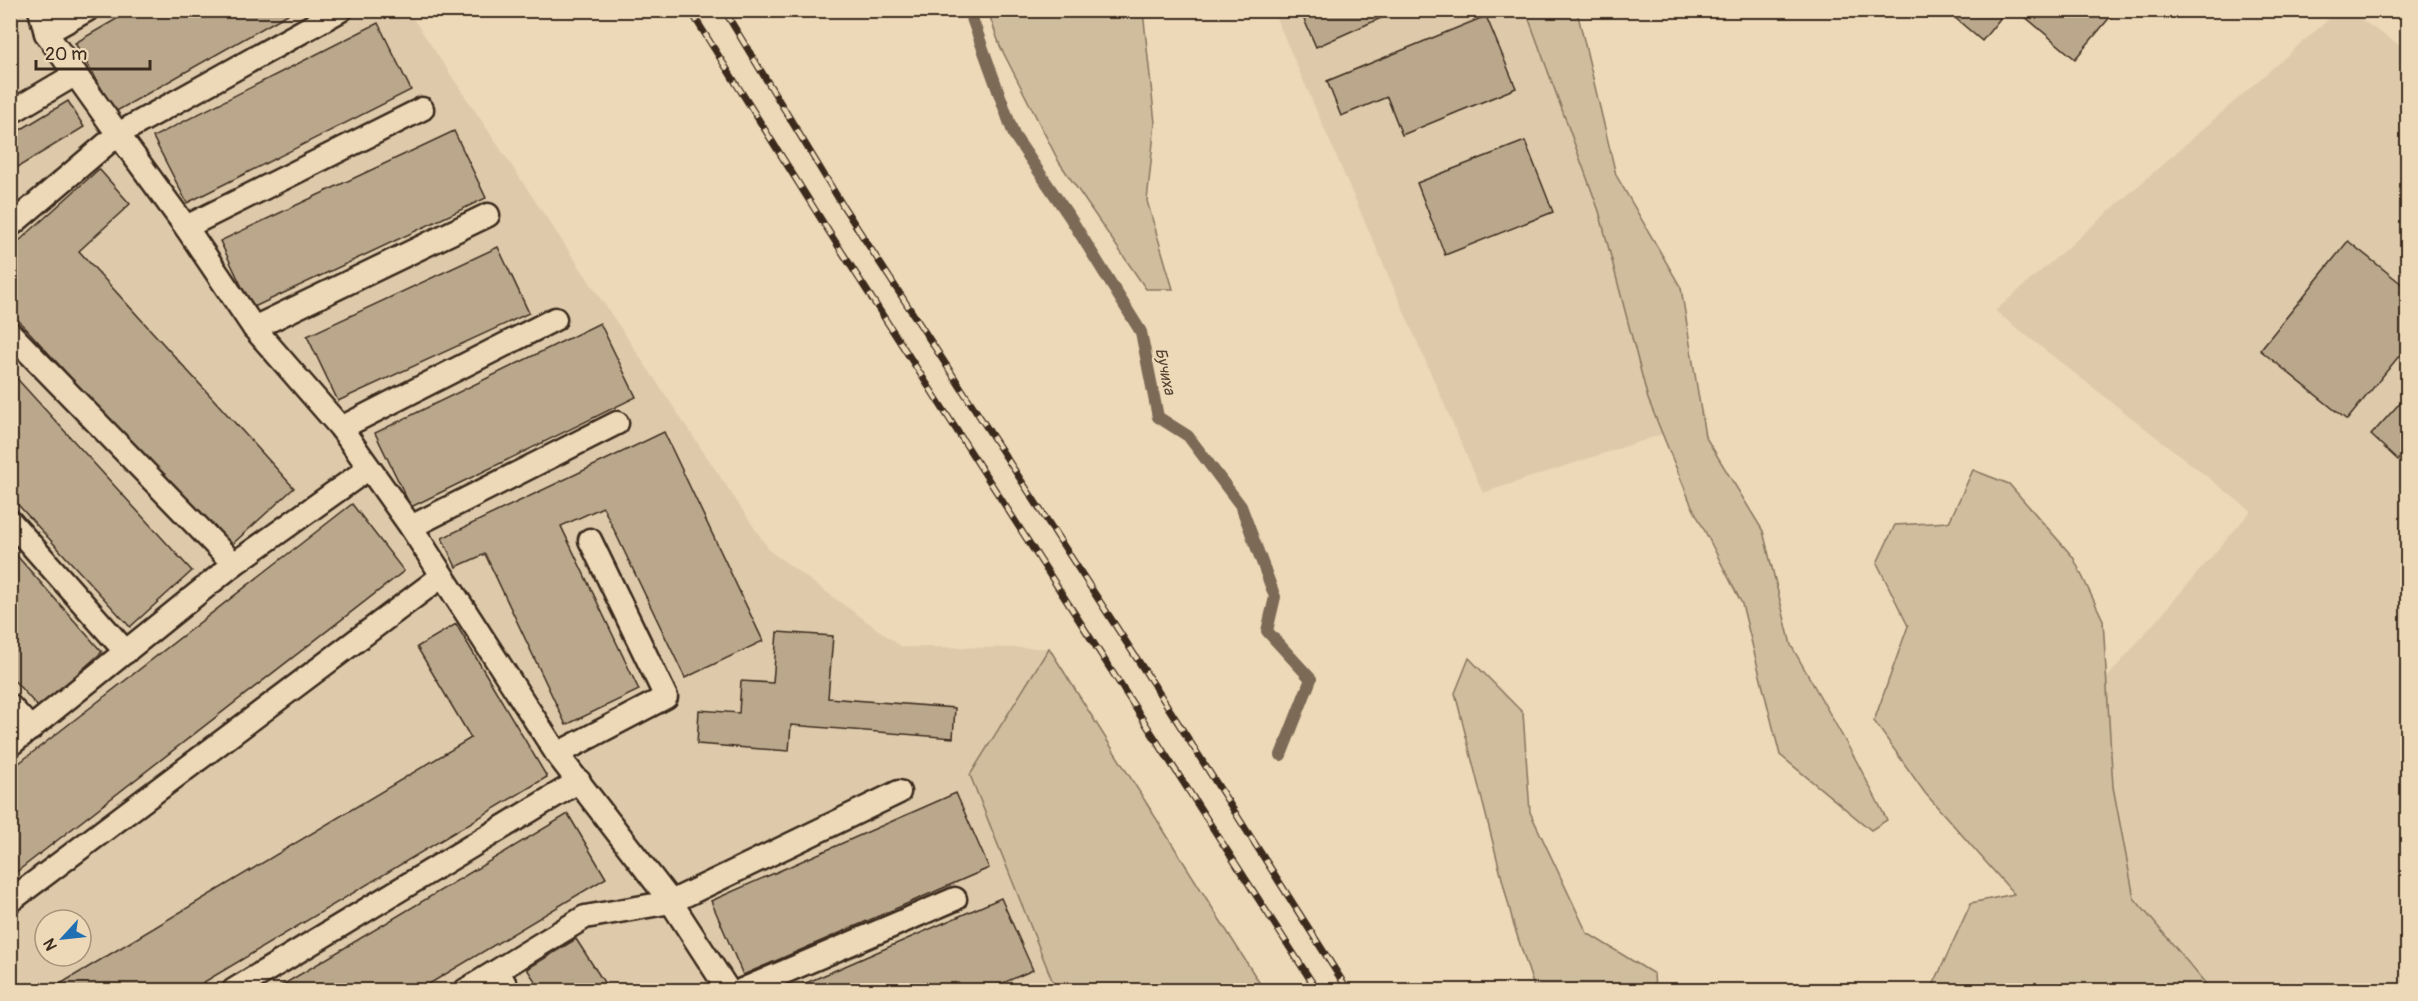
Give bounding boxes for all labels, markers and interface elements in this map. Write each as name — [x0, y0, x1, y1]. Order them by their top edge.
scale bar — [36, 33, 150, 71]
text: 20 m — [45, 43, 87, 66]
water label: Бучиха — [1150, 346, 1180, 398]
north arrow — [33, 908, 93, 968]
text: N — [39, 935, 62, 954]

